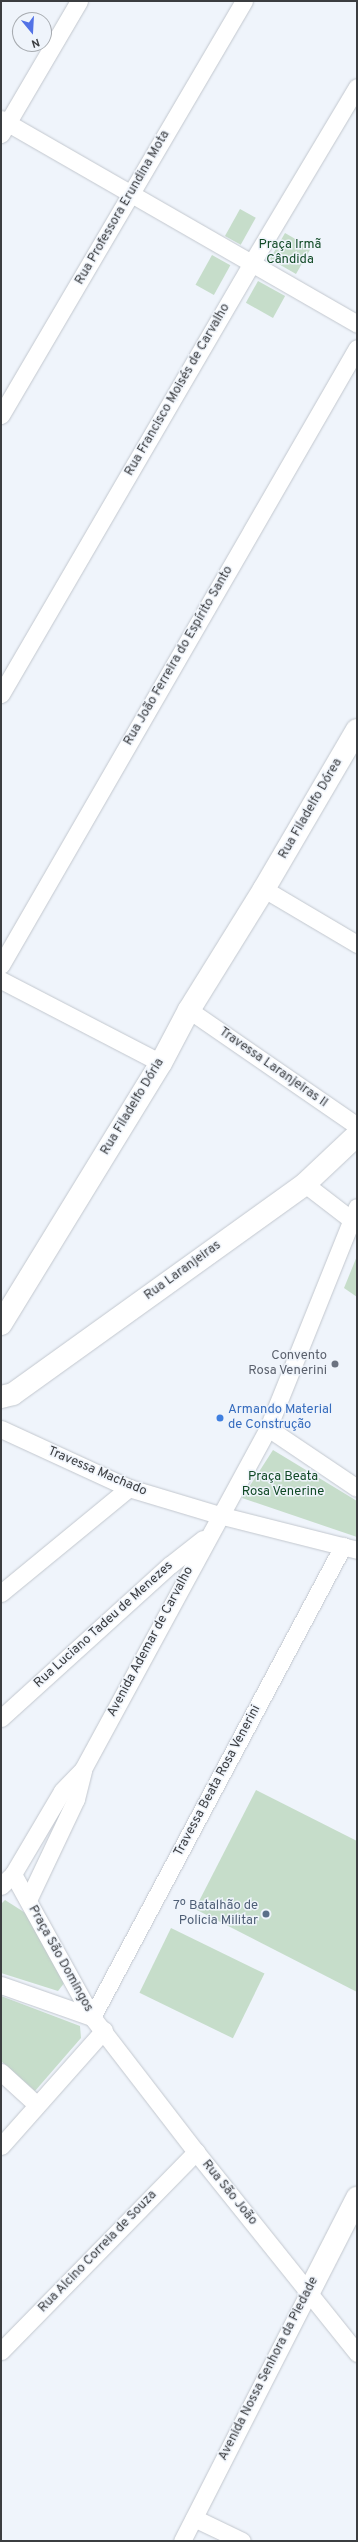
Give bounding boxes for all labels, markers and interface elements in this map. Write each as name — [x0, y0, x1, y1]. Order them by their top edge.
north arrow — [12, 12, 52, 52]
text: N — [29, 35, 41, 50]
street label: Rua Professora Erundina Mota — [72, 128, 174, 288]
park label: Praça Irmã Cândida — [259, 238, 321, 269]
street label: Rua Francisco Moisés de Carvalho — [122, 301, 234, 479]
street label: Rua João Ferreira do Espírito Santo — [121, 564, 237, 748]
street label: Rua Filadelfo Dórea — [276, 756, 346, 862]
street label: Travessa Laranjeiras II — [216, 1025, 330, 1111]
street label: Rua Filadelfo Dória — [98, 1056, 168, 1158]
street label: Rua Laranjeiras — [142, 1238, 224, 1304]
place label: Convento Rosa Venerini — [248, 1349, 327, 1380]
marker: Convento Rosa Venerini — [330, 1359, 340, 1369]
place label: Armando Material de Construção — [228, 1403, 332, 1434]
marker: Armando Material de Construção — [215, 1413, 225, 1423]
street label: Travessa Machado — [45, 1444, 149, 1500]
park label: Praça Beata Rosa Venerine — [241, 1470, 325, 1501]
street label: Rua Luciano Tadeu de Menezes — [31, 1558, 177, 1692]
street label: Avenida Ademar de Carvalho — [105, 1564, 197, 1720]
street label: Travessa Beata Rosa Venerini — [171, 1702, 265, 1860]
place label: 7º Batalhão de Policia Militar — [173, 1899, 258, 1930]
street label: Praça São Domingos — [24, 1903, 96, 2015]
marker: 7º Batalhão de Policia Militar — [261, 1909, 271, 1919]
street label: Rua São João — [198, 2157, 260, 2229]
street label: Rua Alcino Correia de Souza — [35, 2188, 161, 2316]
street label: Avenida Nossa Senhora da Piedade — [216, 2275, 322, 2463]

